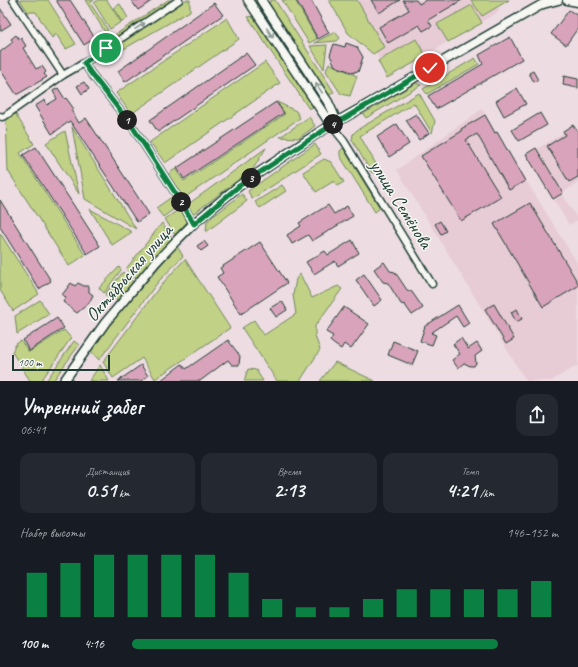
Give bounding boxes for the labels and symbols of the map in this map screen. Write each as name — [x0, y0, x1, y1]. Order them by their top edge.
one-way arrow — [134, 22, 145, 30]
one-way arrow — [266, 27, 274, 38]
pin — [89, 31, 123, 65]
pin — [413, 51, 447, 85]
one-way arrow — [315, 82, 323, 93]
pin: 1 — [117, 110, 137, 130]
pin: 4 — [323, 114, 343, 134]
street label: улица Семёнова — [364, 154, 438, 254]
pin: 3 — [241, 168, 261, 188]
pin: 2 — [171, 192, 191, 212]
street label: Октябрьская улица — [80, 218, 179, 327]
scale bar — [12, 353, 110, 372]

